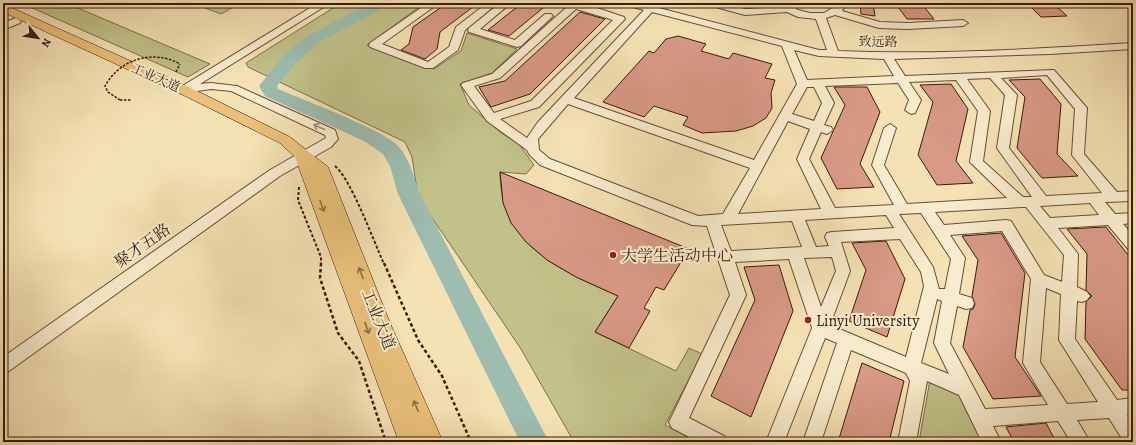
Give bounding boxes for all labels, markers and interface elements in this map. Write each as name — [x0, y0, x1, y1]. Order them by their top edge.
north arrow — [18, 18, 58, 58]
street label: 致远路 — [858, 33, 898, 50]
text: N — [38, 36, 55, 50]
street label: 工业大道 — [129, 59, 183, 96]
one-way arrow — [314, 123, 326, 130]
one-way arrow — [319, 200, 327, 212]
street label: 聚才五路 — [110, 218, 175, 273]
place label: 大学生活动中心 — [621, 245, 733, 267]
marker: 大学生活动中心 — [608, 250, 618, 260]
one-way arrow — [357, 268, 365, 280]
street label: 工业大道 — [356, 286, 400, 353]
place label: Linyi University — [816, 310, 920, 332]
marker: Linyi University — [803, 315, 813, 325]
one-way arrow — [364, 322, 372, 334]
one-way arrow — [412, 401, 419, 413]

